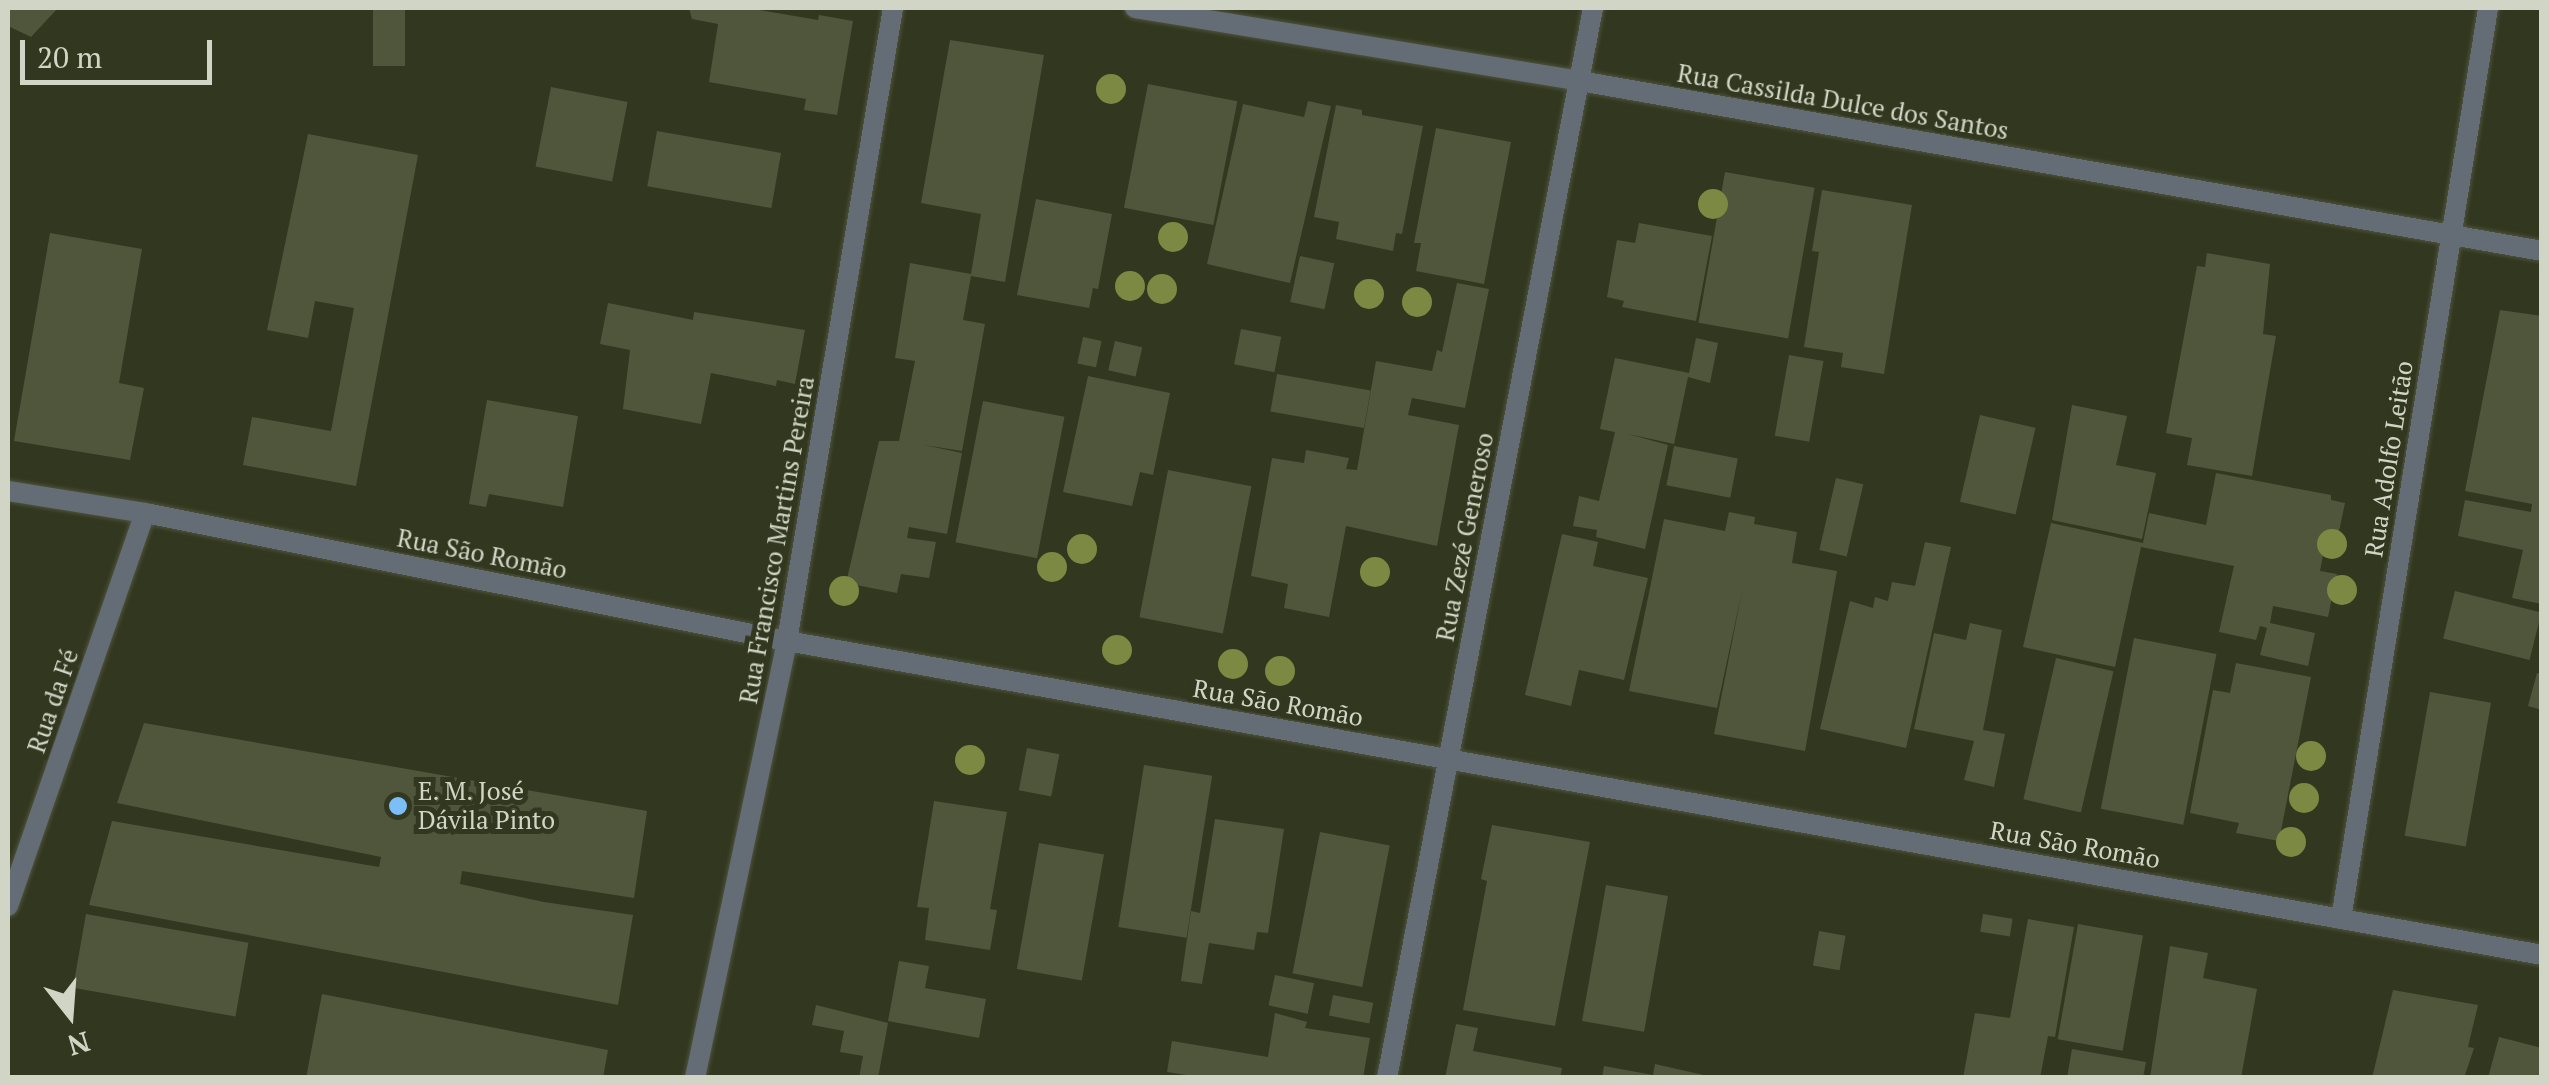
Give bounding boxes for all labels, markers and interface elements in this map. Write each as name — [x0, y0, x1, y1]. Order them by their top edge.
scale bar — [25, 20, 218, 82]
text: 20 m — [37, 37, 102, 77]
street label: Rua Cassilda Dulce dos Santos — [1675, 58, 2011, 146]
street label: Rua Adolfo Leitão — [2359, 358, 2419, 560]
street label: Rua Francisco Martins Pereira — [733, 374, 821, 706]
street label: Rua Zezé Generoso — [1430, 430, 1500, 644]
street label: Rua São Romão — [395, 523, 569, 585]
street label: Rua da Fé — [21, 645, 85, 757]
street label: Rua São Romão — [1191, 673, 1365, 733]
place label: E. M. José Dávila Pinto — [418, 777, 555, 836]
marker: E. M. José Dávila Pinto — [387, 795, 409, 817]
street label: Rua São Romão — [1988, 815, 2162, 875]
north arrow — [20, 965, 120, 1065]
text: N — [63, 1023, 94, 1065]

